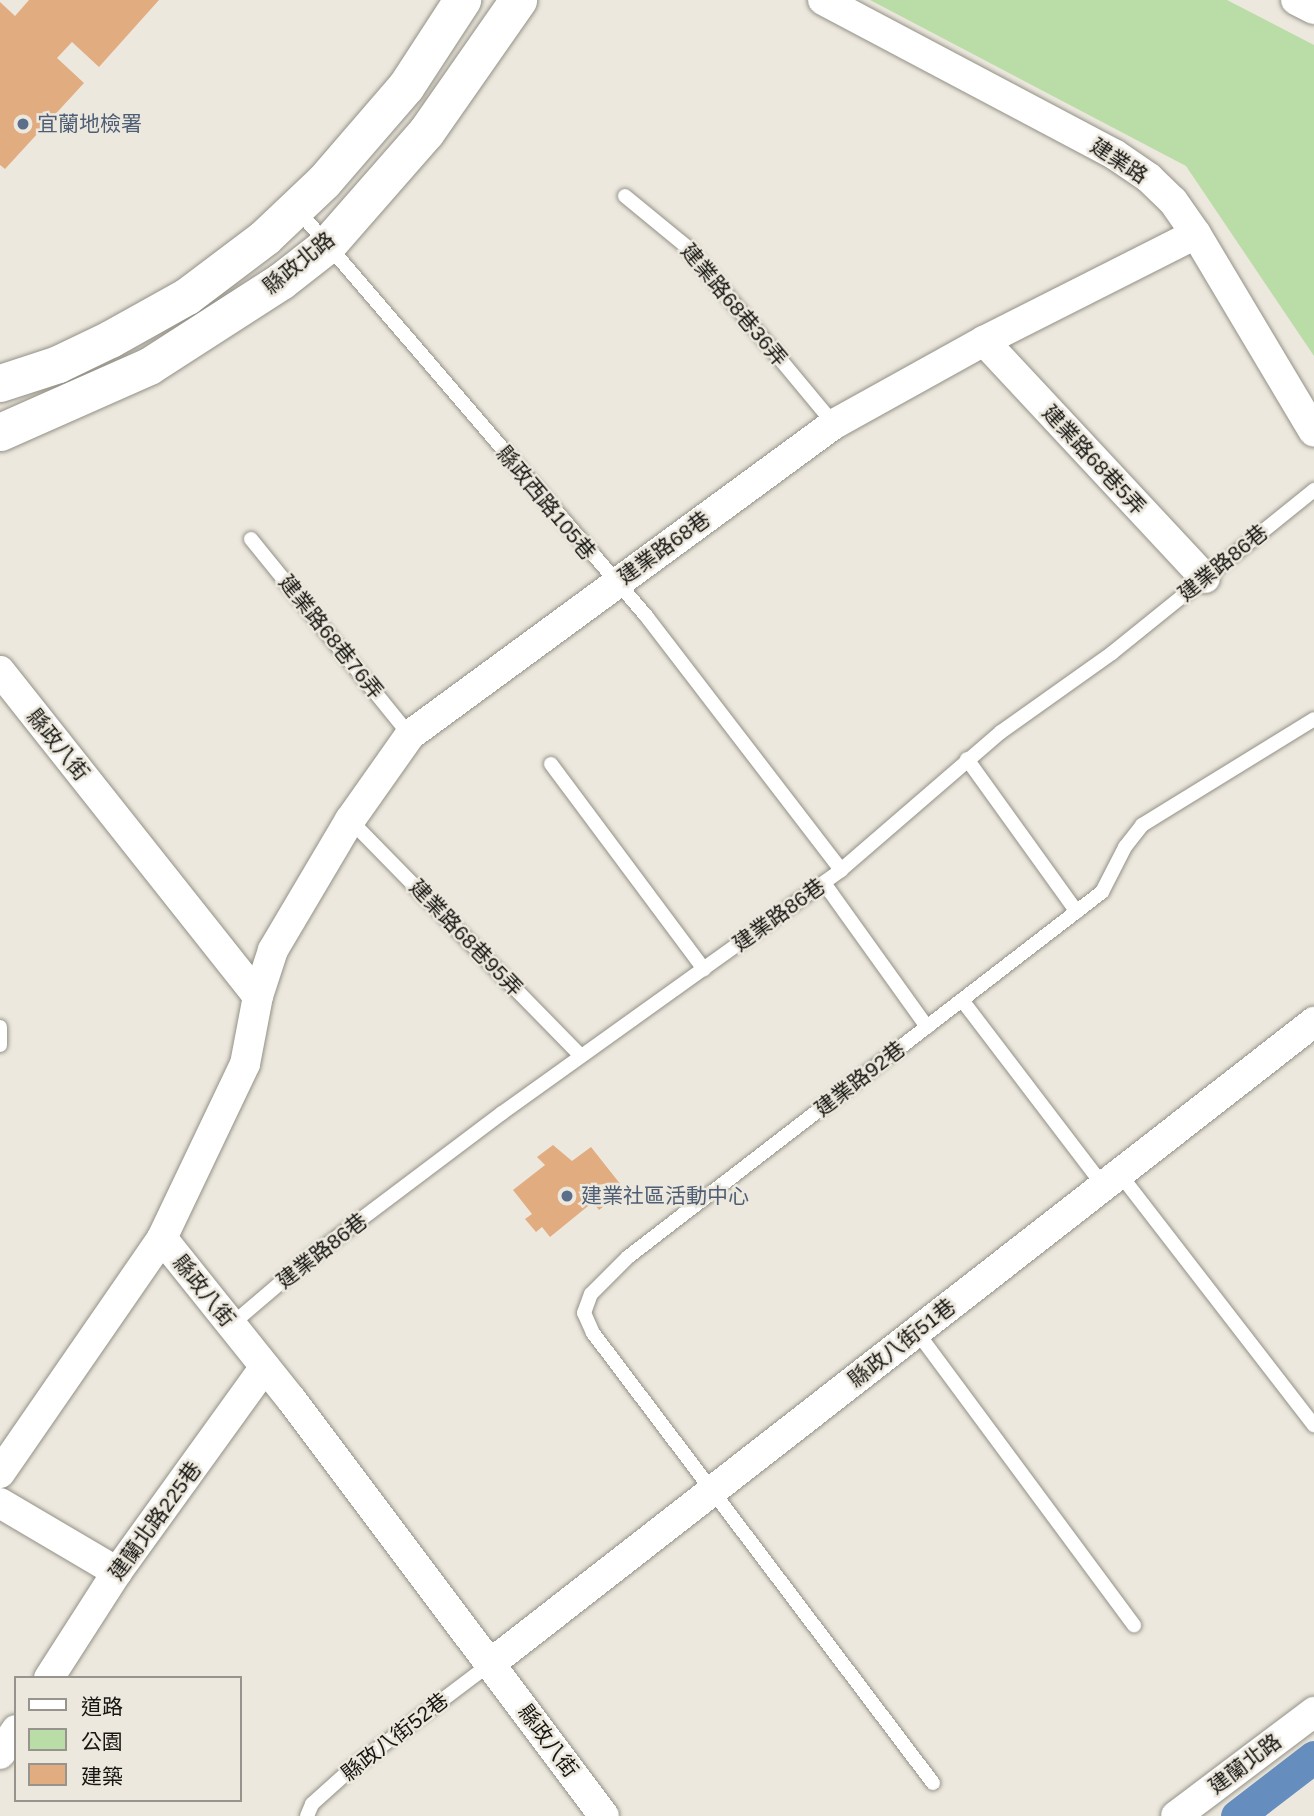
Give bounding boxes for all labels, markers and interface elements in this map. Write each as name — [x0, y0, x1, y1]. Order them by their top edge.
place label: 宜蘭地檢署 — [37, 111, 142, 137]
marker: 宜蘭地檢署 — [15, 116, 31, 132]
street label: 建業路 — [1086, 133, 1152, 189]
street label: 縣政北路 — [258, 227, 340, 299]
street label: 建業路68巷36弄 — [676, 239, 792, 371]
street label: 建業路68巷5弄 — [1037, 400, 1151, 520]
street label: 縣政西路105巷 — [491, 441, 601, 565]
street label: 建業路68巷 — [613, 506, 715, 590]
street label: 建業路86巷 — [1173, 519, 1273, 607]
street label: 建業路68巷76弄 — [273, 570, 389, 704]
street label: 縣政八街 — [22, 704, 94, 786]
street label: 建業路86巷 — [728, 873, 830, 957]
street label: 建業路68巷95弄 — [404, 875, 528, 1001]
street label: 建業路92巷 — [810, 1036, 910, 1122]
place label: 建業社區活動中心 — [581, 1183, 749, 1209]
marker: 建業社區活動中心 — [559, 1188, 575, 1204]
street label: 建業路86巷 — [272, 1208, 372, 1294]
street label: 縣政八街 — [168, 1250, 240, 1332]
street label: 縣政八街51巷 — [844, 1294, 960, 1392]
street label: 建蘭北路225巷 — [104, 1457, 206, 1585]
legend — [14, 1676, 242, 1802]
street label: 縣政八街52巷 — [337, 1688, 453, 1786]
text: 道路 — [81, 1695, 123, 1718]
street label: 縣政八街 — [513, 1700, 583, 1782]
street label: 建蘭北路 — [1204, 1729, 1286, 1799]
text: 公園 — [81, 1730, 123, 1753]
text: 建築 — [81, 1765, 123, 1788]

